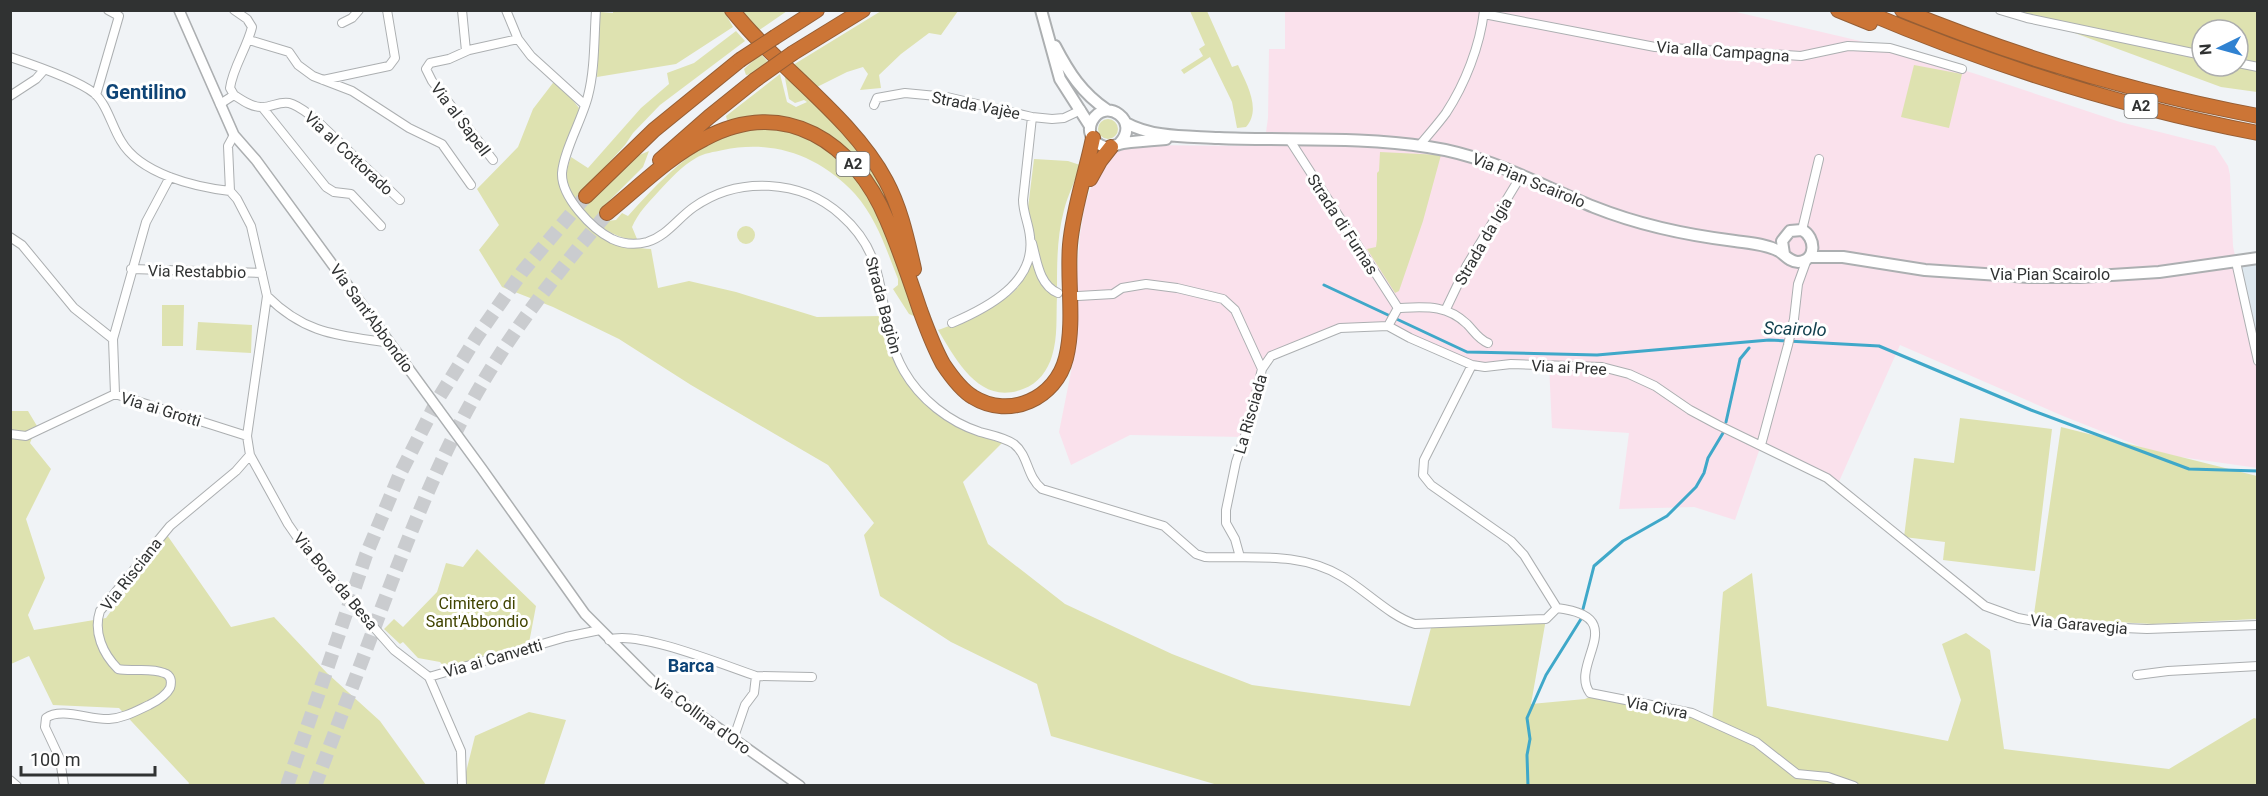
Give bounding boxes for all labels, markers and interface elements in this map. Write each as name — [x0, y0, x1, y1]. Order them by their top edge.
north arrow — [2190, 18, 2250, 78]
street label: Via alla Campagna — [1656, 37, 1790, 66]
text: N — [2196, 43, 2216, 56]
street label: Via al Sapell — [427, 79, 494, 160]
district label: Gentilino — [106, 80, 186, 104]
street label: Strada Vajèe — [930, 88, 1022, 123]
road number: A2 — [2124, 94, 2158, 118]
street label: Via al Cottorado — [300, 107, 397, 199]
street label: Via Pian Scairolo — [1470, 149, 1588, 212]
road number: A2 — [836, 152, 870, 176]
street label: Strada di Furnas — [1303, 171, 1382, 278]
street label: Strada da Igia — [1451, 194, 1516, 288]
street label: Strada Bagiòn — [861, 254, 906, 356]
street label: Via Sant'Abbondio — [326, 260, 417, 376]
street label: Via Restabbio — [148, 261, 246, 282]
street label: Via Pian Scairolo — [1990, 265, 2110, 284]
water label: Scairolo — [1763, 317, 1827, 340]
street label: Via ai Pree — [1531, 356, 1607, 379]
street label: La Risciada — [1230, 372, 1271, 456]
street label: Via ai Grotti — [118, 388, 203, 431]
street label: Via Bora da Besa — [290, 529, 382, 634]
street label: Via Risciana — [97, 534, 166, 615]
park label: Cimitero di Sant'Abbondio — [426, 594, 528, 631]
street label: Via Garavegia — [2029, 611, 2128, 638]
street label: Via ai Canvetti — [442, 635, 545, 682]
district label: Barca — [668, 655, 715, 676]
street label: Via Collina d'Oro — [649, 674, 754, 758]
street label: Via Civra — [1624, 692, 1689, 723]
scale bar — [21, 739, 154, 777]
text: 100 m — [30, 749, 81, 770]

